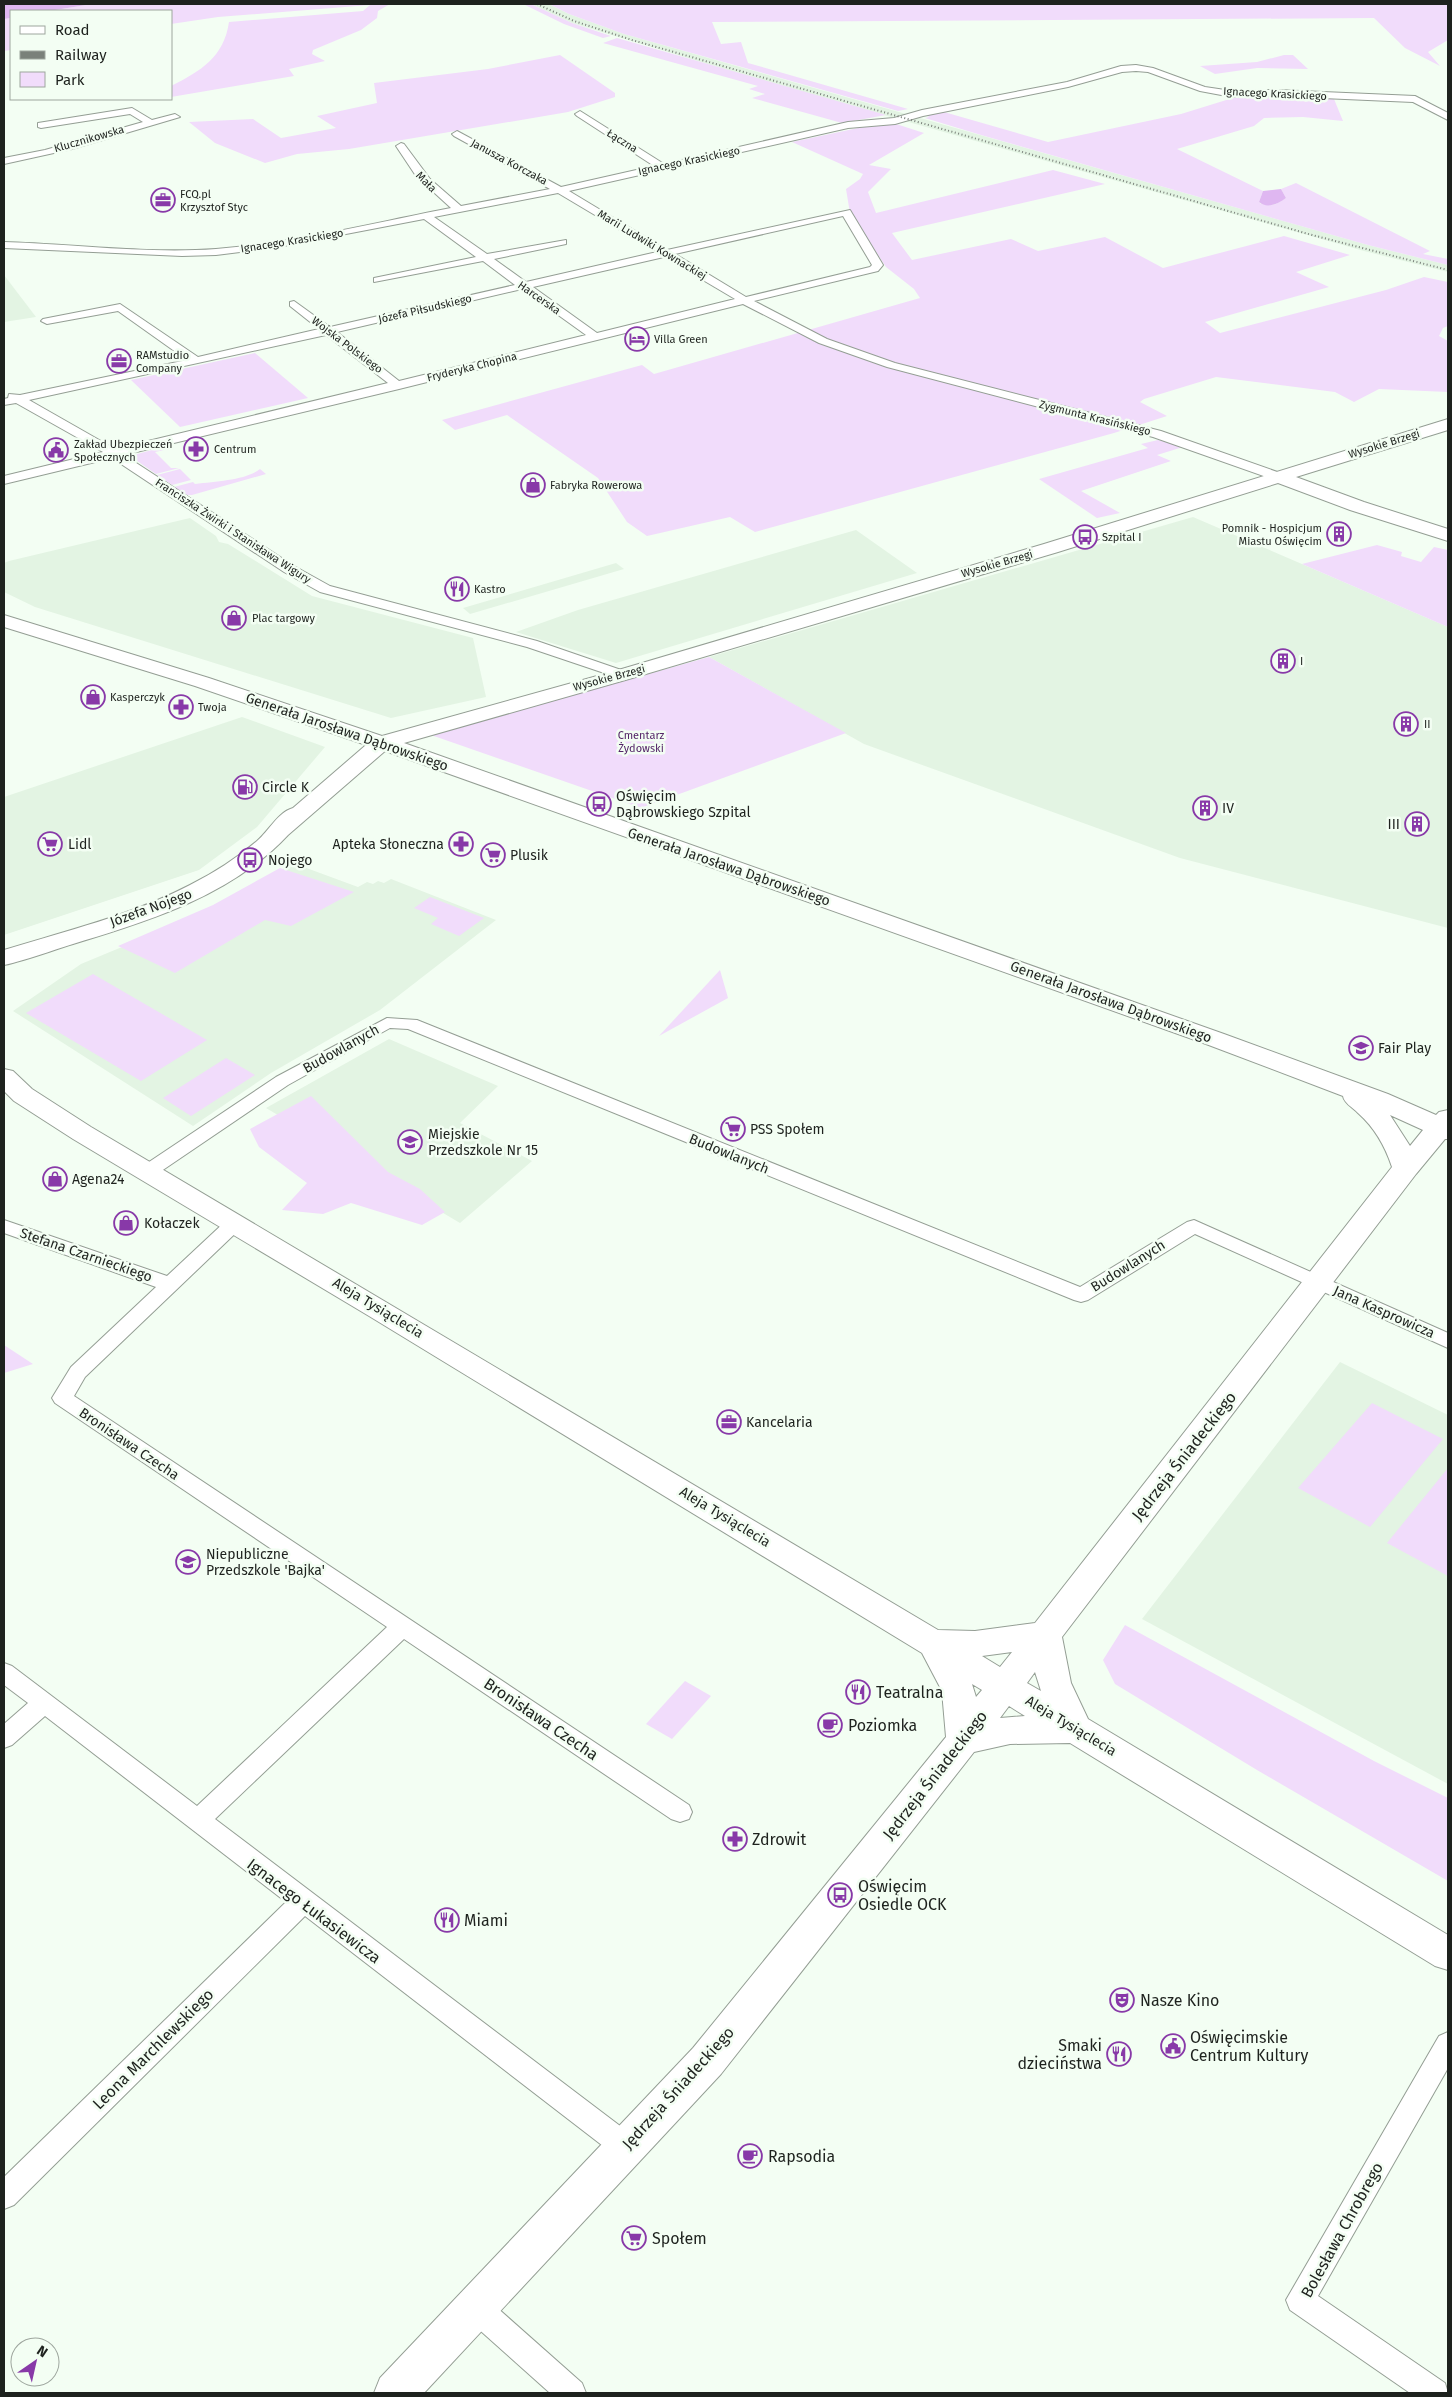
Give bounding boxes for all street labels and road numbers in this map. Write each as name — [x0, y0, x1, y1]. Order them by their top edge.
street label: Ignacego Krasickiego — [1223, 85, 1327, 103]
street label: Klucznikowska — [53, 123, 125, 155]
street label: Łączna — [604, 126, 640, 156]
street label: Janusza Korczaka — [468, 136, 550, 188]
street label: Ignacego Krasickiego — [637, 144, 741, 178]
street label: Mała — [413, 169, 439, 195]
street label: Marii Ludwiki Kownackiej — [595, 207, 709, 283]
street label: Ignacego Krasickiego — [240, 226, 344, 256]
street label: Harcerska — [515, 279, 563, 317]
street label: Józefa Piłsudskiego — [377, 292, 473, 326]
street label: Wojska Polskiego — [309, 314, 385, 376]
street label: Fryderyka Chopina — [426, 350, 518, 384]
street label: Zygmunta Krasińskiego — [1038, 398, 1152, 438]
street label: Wysokie Brzegi — [1347, 427, 1421, 461]
street label: Franciszka Żwirki i Stanisława Wigury — [153, 475, 314, 587]
street label: Wysokie Brzegi — [960, 548, 1034, 580]
street label: Wysokie Brzegi — [572, 662, 646, 694]
street label: Generała Jarosława Dąbrowskiego — [243, 689, 451, 775]
street label: Generała Jarosława Dąbrowskiego — [625, 824, 833, 910]
street label: Józefa Nojego — [108, 885, 194, 931]
street label: Generała Jarosława Dąbrowskiego — [1008, 958, 1214, 1046]
street label: Budowlanych — [300, 1021, 382, 1077]
street label: Budowlanych — [687, 1130, 771, 1178]
street label: Stefana Czarnieckiego — [18, 1224, 154, 1286]
street label: Budowlanych — [1088, 1236, 1168, 1296]
street label: Aleja Tysiąclecia — [329, 1274, 427, 1342]
street label: Jana Kasprowicza — [1331, 1282, 1437, 1342]
street label: Jędrzeja Śniadeckiego — [1127, 1387, 1240, 1524]
street label: Bronisława Czecha — [76, 1404, 182, 1484]
street label: Aleja Tysiąclecia — [676, 1483, 774, 1551]
street label: Bronisława Czecha — [480, 1674, 602, 1764]
street label: Aleja Tysiąclecia — [1022, 1692, 1120, 1760]
street label: Jędrzeja Śniadeckiego — [878, 1706, 991, 1843]
street label: Ignacego Łukasiewicza — [243, 1855, 385, 1967]
street label: Leona Marchlewskiego — [89, 1985, 217, 2113]
street label: Jędrzeja Śniadeckiego — [617, 2022, 738, 2153]
street label: Bolesława Chrobrego — [1297, 2159, 1387, 2301]

